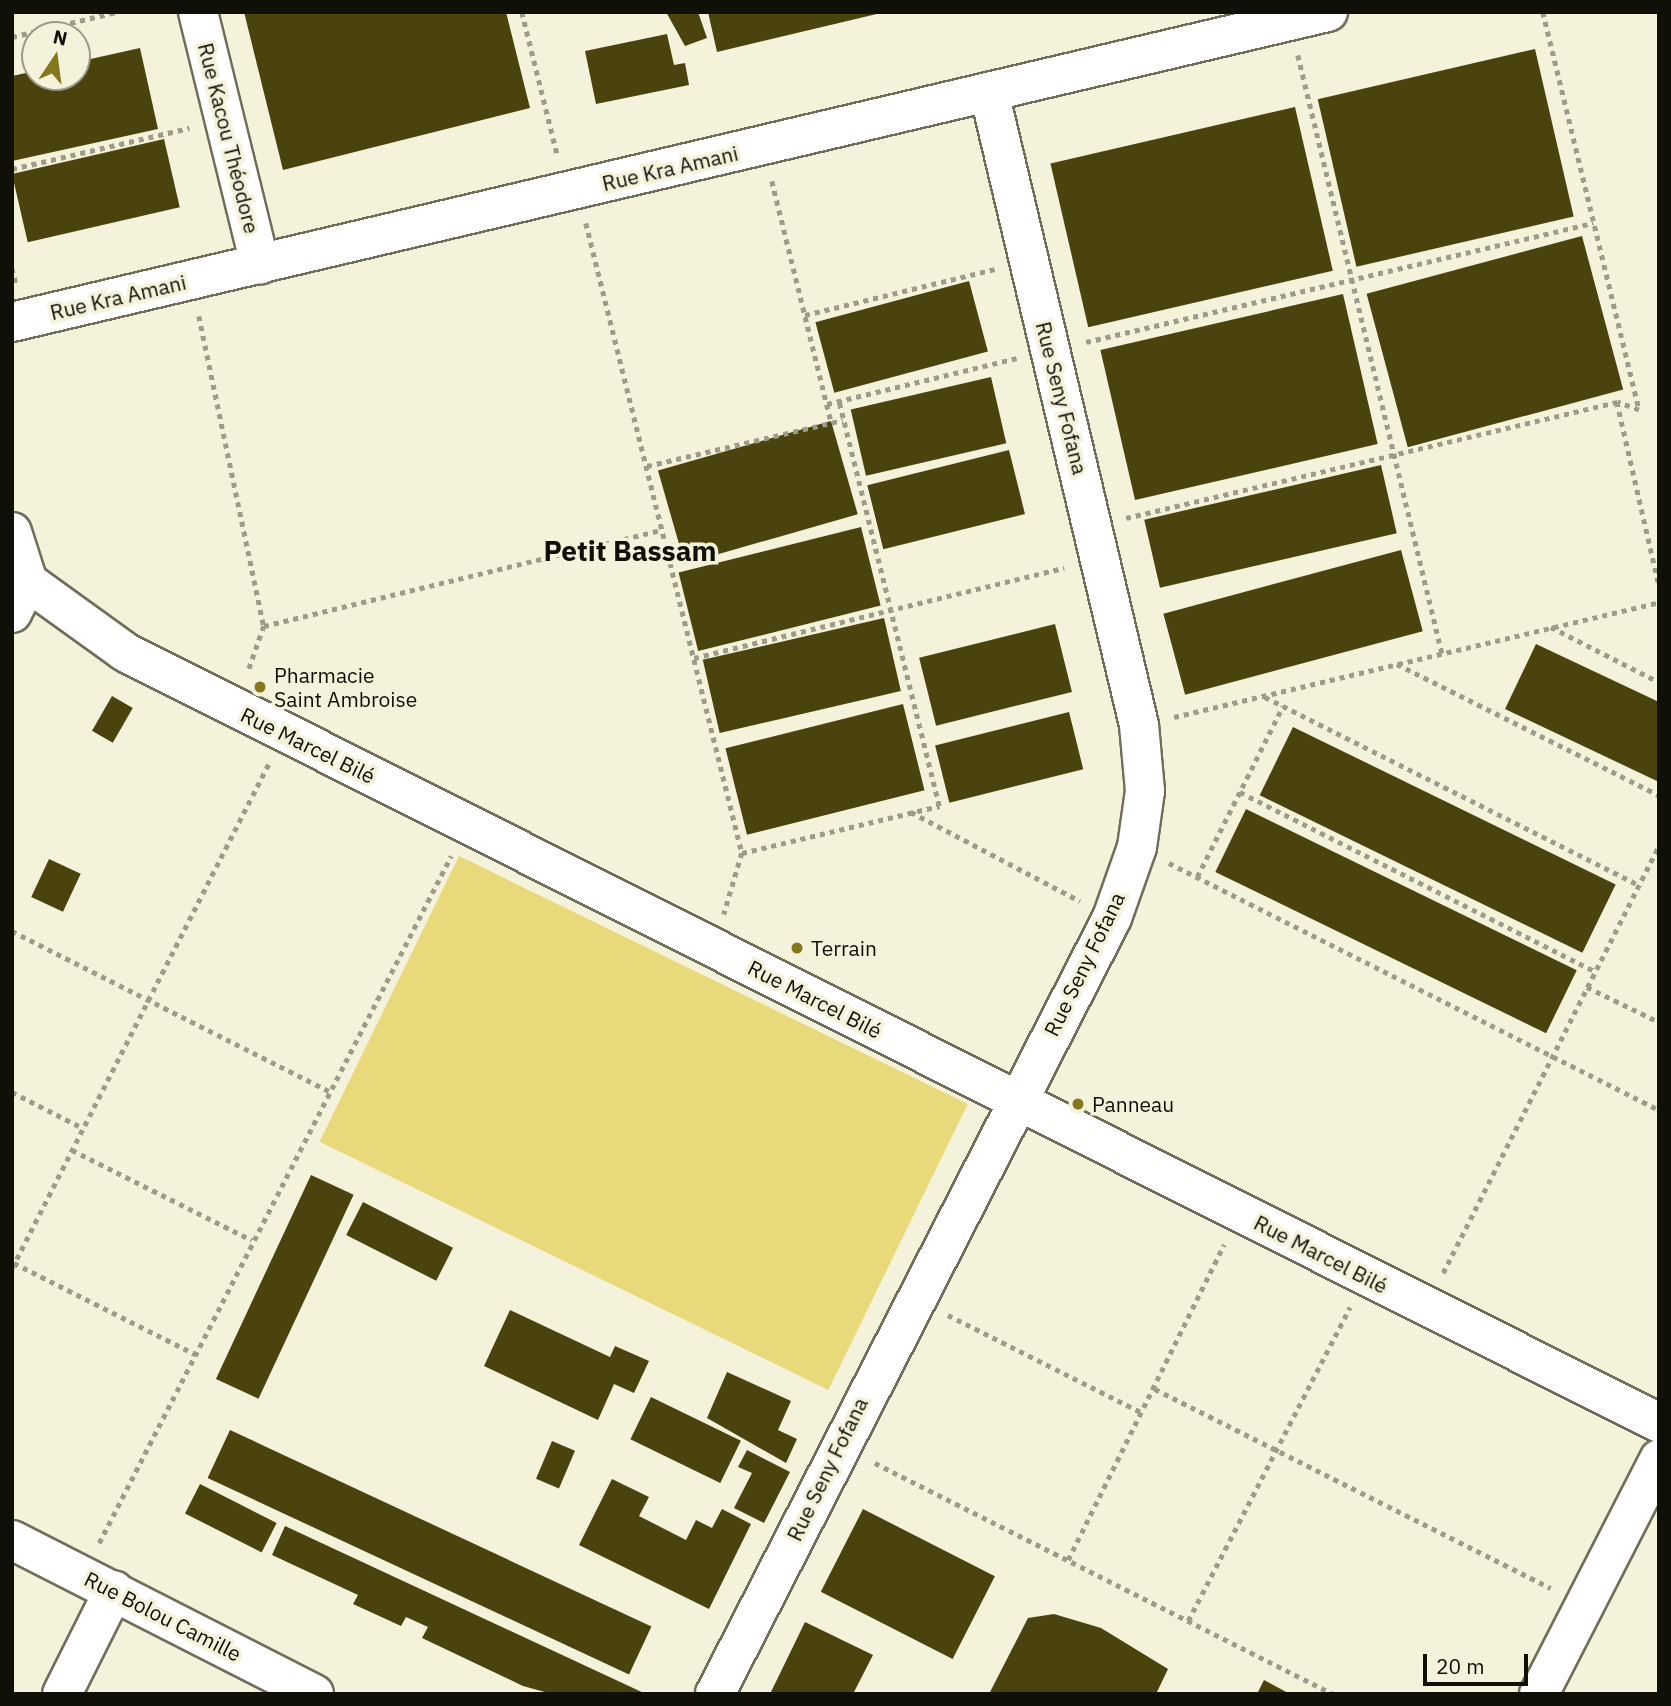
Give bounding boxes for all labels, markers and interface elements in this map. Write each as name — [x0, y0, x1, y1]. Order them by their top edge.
north arrow — [21, 21, 91, 91]
text: N — [51, 24, 70, 51]
street label: Rue Kacou Théodore — [193, 40, 265, 236]
street label: Rue Kra Amani — [599, 140, 741, 196]
street label: Rue Kra Amani — [47, 269, 189, 325]
street label: Rue Seny Fofana — [1031, 319, 1093, 477]
district label: Petit Bassam — [543, 534, 717, 568]
place label: Pharmacie Saint Ambroise — [274, 662, 417, 712]
marker: Pharmacie Saint Ambroise — [252, 679, 268, 695]
street label: Rue Marcel Bilé — [237, 702, 379, 788]
street label: Rue Seny Fofana — [1038, 888, 1130, 1040]
place label: Terrain — [811, 935, 877, 961]
marker: Terrain — [789, 940, 805, 956]
street label: Rue Marcel Bilé — [744, 955, 886, 1043]
place label: Panneau — [1092, 1091, 1174, 1117]
marker: Panneau — [1070, 1096, 1086, 1112]
street label: Rue Marcel Bilé — [1250, 1210, 1392, 1298]
street label: Rue Seny Fofana — [781, 1393, 873, 1545]
street label: Rue Bolou Camille — [80, 1566, 246, 1666]
scale bar — [1426, 1640, 1531, 1684]
text: 20 m — [1436, 1652, 1485, 1680]

